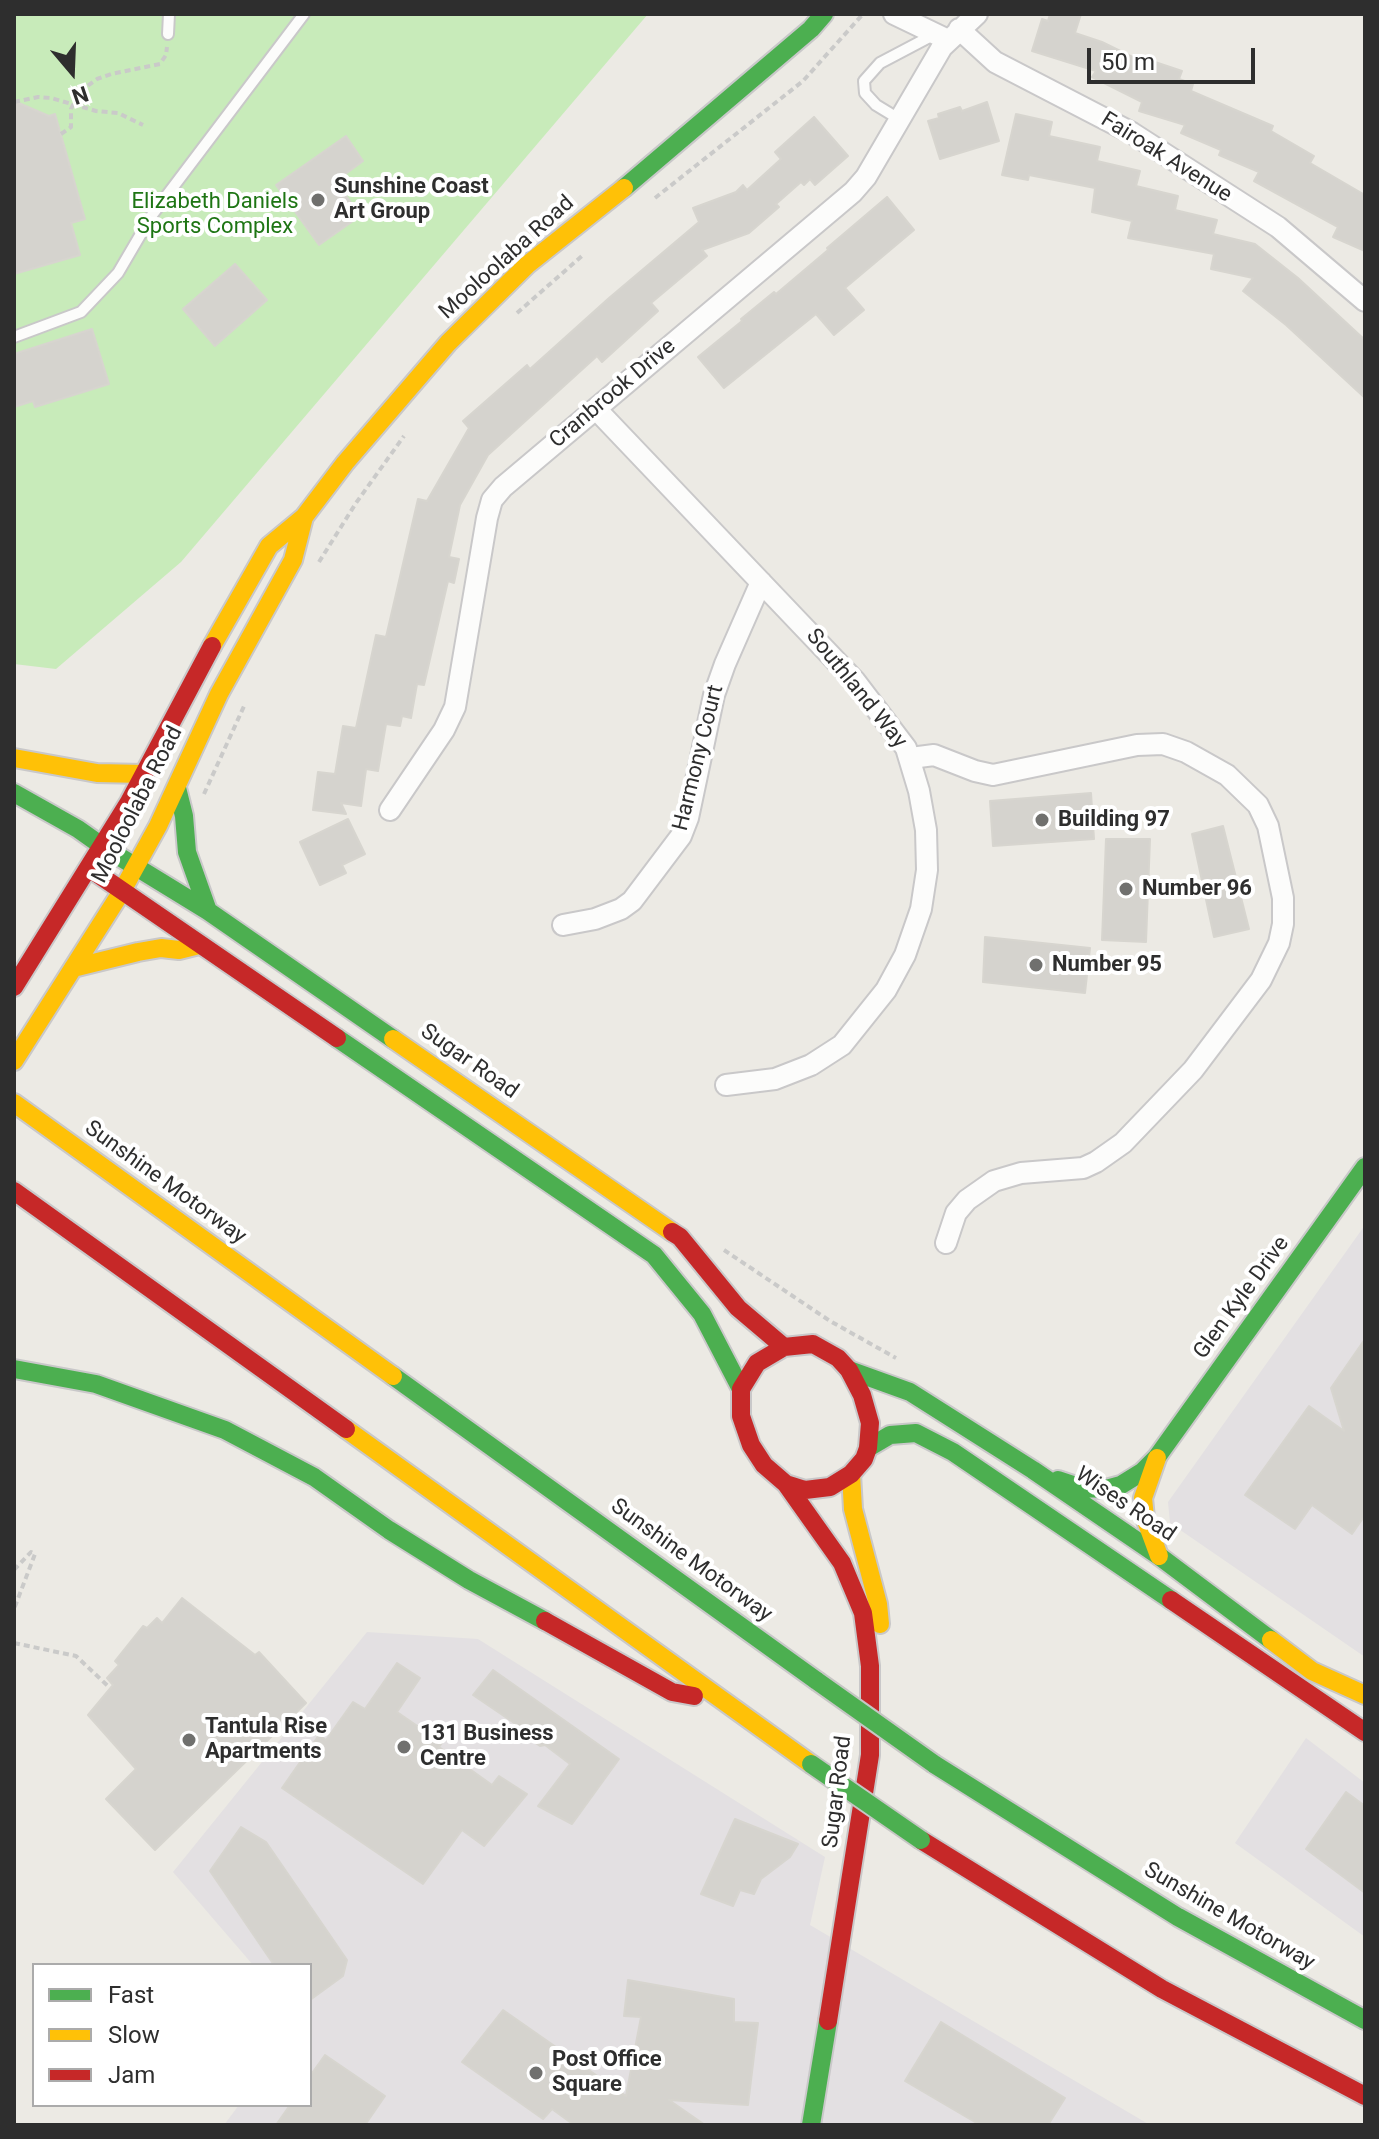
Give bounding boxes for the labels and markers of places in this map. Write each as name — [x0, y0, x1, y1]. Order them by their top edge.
place label: Sunshine Coast Art Group — [334, 174, 489, 226]
marker: Sunshine Coast Art Group — [309, 191, 327, 209]
place label: Building 97 — [1058, 807, 1170, 833]
marker: Building 97 — [1033, 811, 1051, 829]
place label: Number 96 — [1142, 876, 1252, 902]
marker: Number 96 — [1117, 880, 1135, 898]
place label: Number 95 — [1052, 952, 1162, 978]
marker: Number 95 — [1027, 956, 1045, 974]
place label: Tantula Rise Apartments — [205, 1714, 327, 1766]
place label: 131 Business Centre — [420, 1721, 554, 1772]
marker: Tantula Rise Apartments — [180, 1731, 198, 1749]
marker: 131 Business Centre — [395, 1738, 413, 1756]
place label: Post Office Square — [552, 2047, 662, 2098]
marker: Post Office Square — [527, 2064, 545, 2082]

